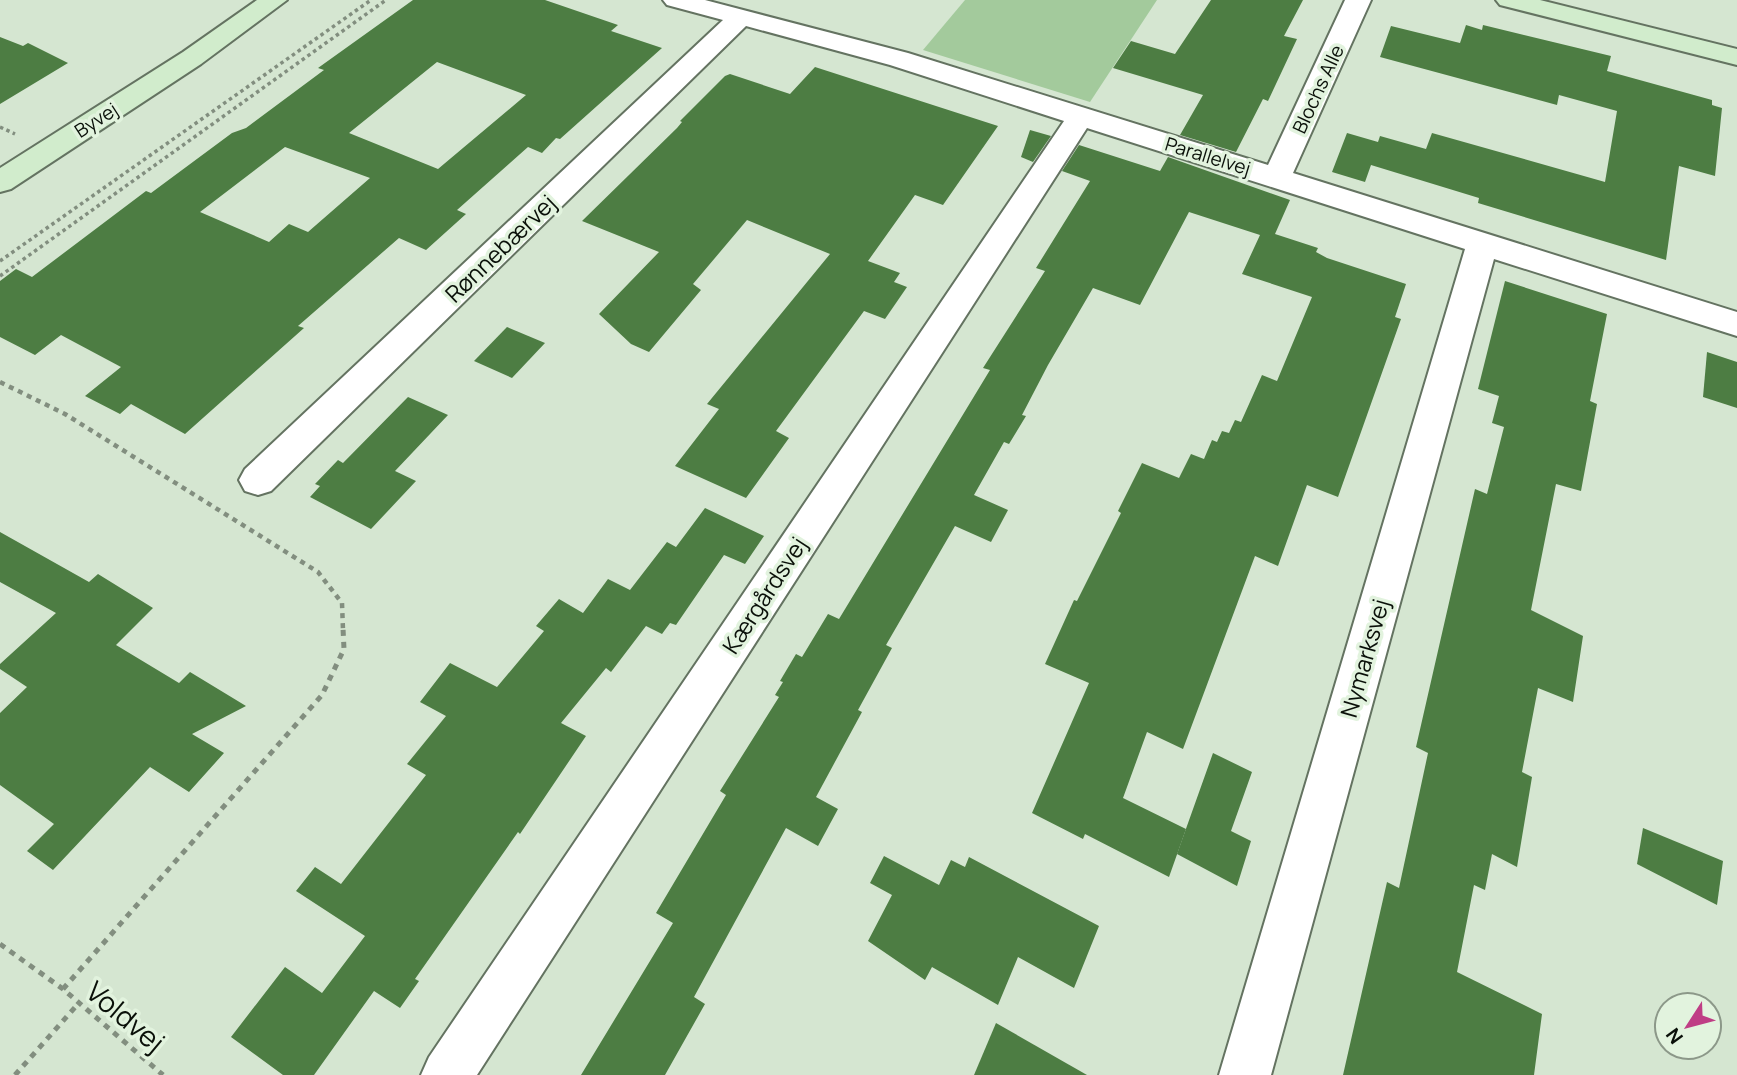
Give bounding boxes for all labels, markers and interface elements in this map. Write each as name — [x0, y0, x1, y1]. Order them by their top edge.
street label: Blochs Alle — [1286, 40, 1350, 138]
street label: Byvej — [69, 96, 123, 144]
street label: Parallelvej — [1162, 131, 1254, 181]
street label: Rønnebærvej — [438, 187, 562, 309]
street label: Kærgårdsvej — [714, 530, 814, 660]
street label: Nymarksvej — [1332, 595, 1396, 721]
street label: Voldvej — [79, 972, 173, 1060]
north arrow — [1653, 991, 1723, 1061]
text: N — [1660, 1023, 1689, 1049]

